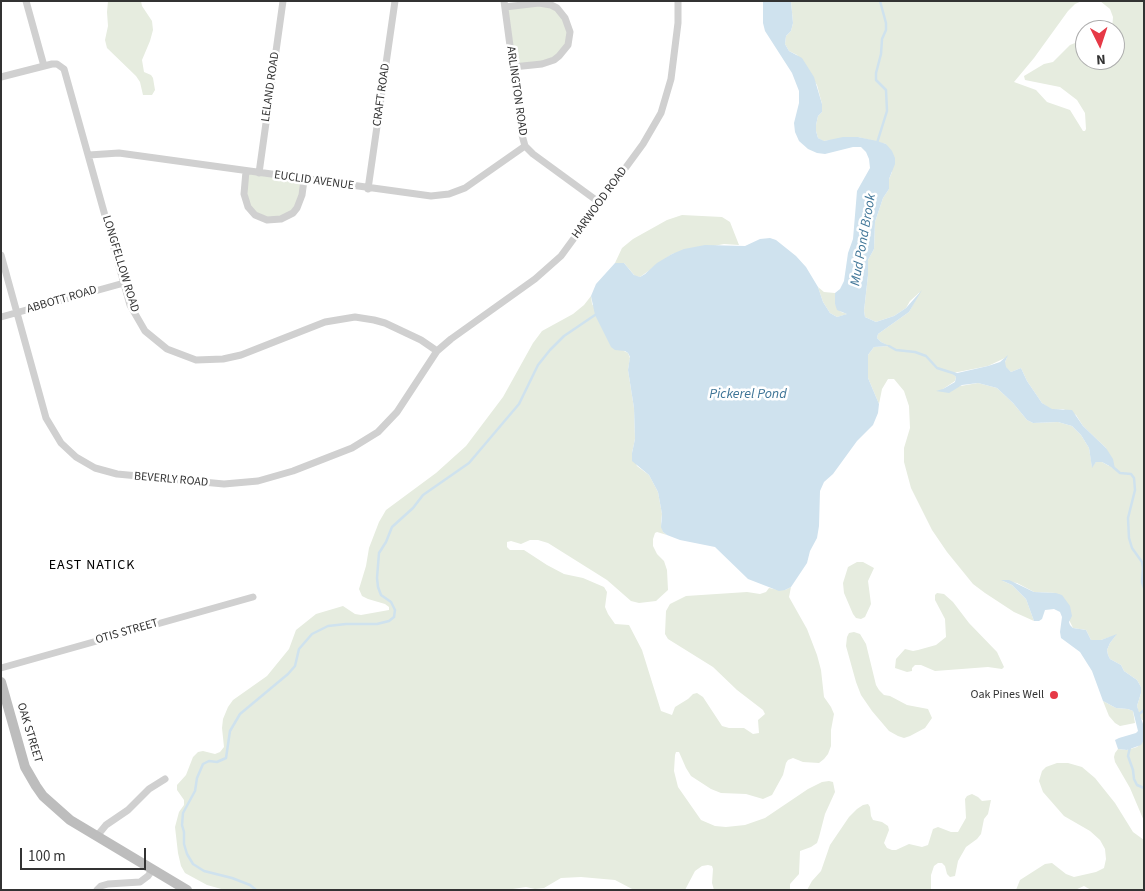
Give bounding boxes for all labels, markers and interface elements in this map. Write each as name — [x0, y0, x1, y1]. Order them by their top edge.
north arrow — [1075, 20, 1125, 70]
street label: ARLINGTON ROAD — [503, 45, 529, 137]
text: N — [1096, 49, 1106, 69]
street label: LELAND ROAD — [259, 51, 283, 123]
street label: CRAFT ROAD — [370, 63, 394, 127]
street label: HARWOOD ROAD — [569, 164, 631, 242]
street label: EUCLID AVENUE — [273, 168, 355, 194]
water label: Mud Pond Brook — [848, 193, 880, 287]
street label: LONGFELLOW ROAD — [98, 214, 142, 314]
street label: ABBOTT ROAD — [25, 283, 99, 317]
water label: Pickerel Pond — [709, 387, 787, 403]
street label: BEVERLY ROAD — [133, 470, 209, 490]
district label: EAST NATICK — [47, 558, 137, 574]
street label: OTIS STREET — [94, 616, 160, 648]
place label: Oak Pines Well — [970, 688, 1044, 702]
marker: Oak Pines Well — [1048, 689, 1060, 701]
street label: OAK STREET — [13, 701, 45, 765]
scale bar — [22, 838, 149, 870]
text: 100 m — [28, 846, 66, 867]

